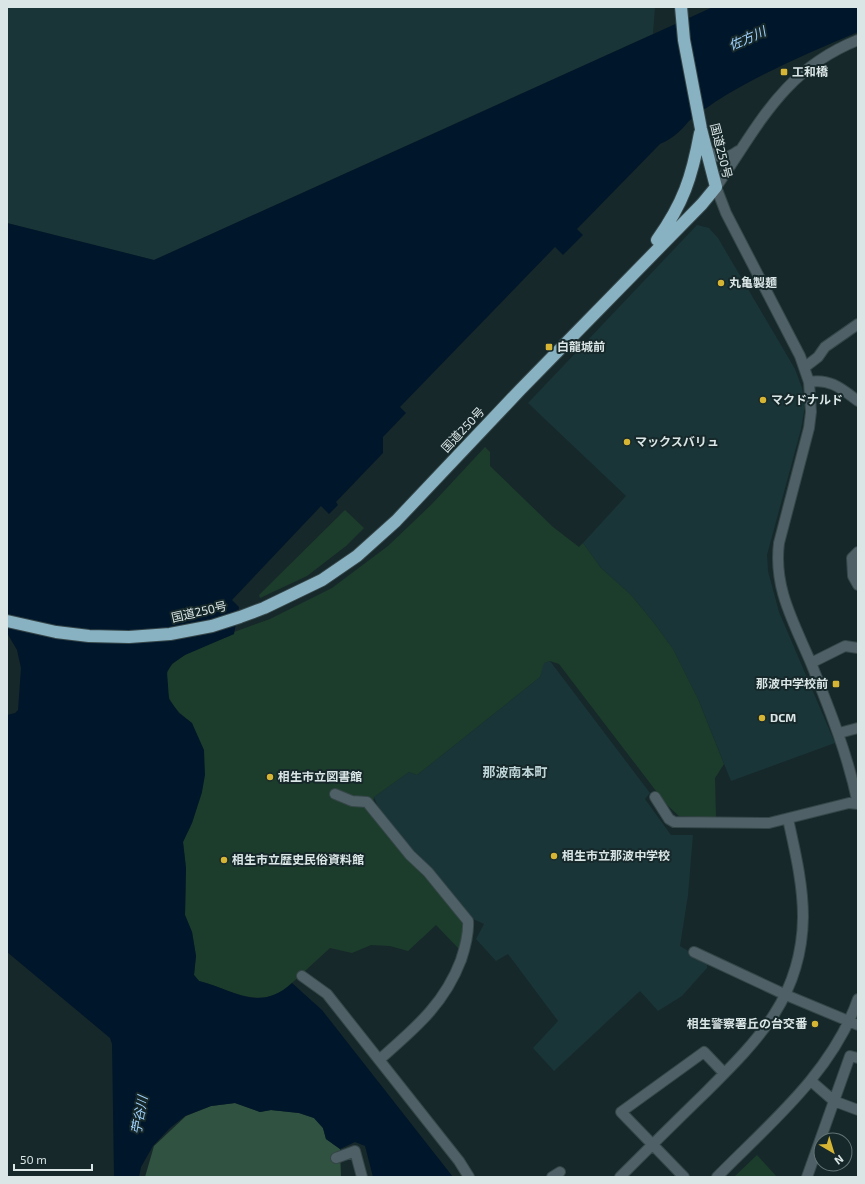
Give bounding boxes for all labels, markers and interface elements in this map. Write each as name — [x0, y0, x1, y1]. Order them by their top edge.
water label: 佐方川 — [726, 22, 770, 53]
place label: 工和橋 — [792, 64, 829, 78]
marker: 工和橋 — [779, 67, 789, 77]
street label: 国道250号 — [708, 122, 736, 180]
place label: 丸亀製麺 — [729, 275, 777, 289]
marker: 丸亀製麺 — [716, 278, 726, 288]
place label: 白龍城前 — [557, 339, 605, 353]
marker: 白龍城前 — [544, 342, 554, 352]
place label: マクドナルド — [771, 392, 843, 406]
marker: マクドナルド — [758, 395, 768, 405]
street label: 国道250号 — [438, 404, 487, 455]
place label: マックスバリュ — [635, 434, 719, 448]
marker: マックスバリュ — [622, 437, 632, 447]
street label: 国道250号 — [170, 598, 228, 624]
place label: 那波中学校前 — [756, 676, 828, 690]
marker: 那波中学校前 — [831, 679, 841, 689]
place label: DCM — [770, 710, 796, 724]
marker: DCM — [757, 713, 767, 723]
district label: 那波南本町 — [482, 764, 548, 780]
place label: 相生市立図書館 — [278, 769, 362, 783]
marker: 相生市立図書館 — [265, 772, 275, 782]
place label: 相生市立那波中学校 — [562, 848, 670, 862]
marker: 相生市立那波中学校 — [549, 851, 559, 861]
place label: 相生市立歴史民俗資料館 — [232, 852, 364, 866]
marker: 相生市立歴史民俗資料館 — [219, 855, 229, 865]
place label: 相生警察署丘の台交番 — [687, 1016, 808, 1030]
marker: 相生警察署丘の台交番 — [810, 1019, 820, 1029]
water label: 苧谷川 — [128, 1092, 151, 1136]
north arrow — [813, 1132, 853, 1172]
scale bar — [14, 1146, 92, 1172]
text: 50 m — [20, 1152, 47, 1166]
text: N — [832, 1153, 847, 1168]

